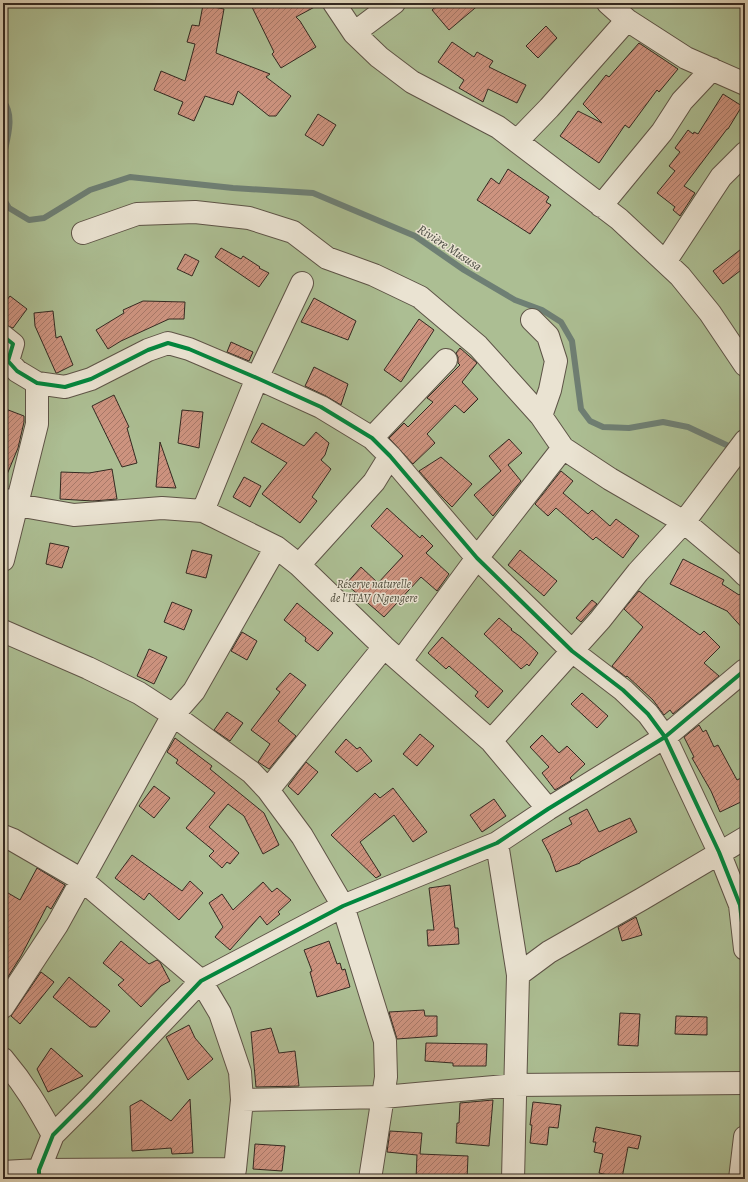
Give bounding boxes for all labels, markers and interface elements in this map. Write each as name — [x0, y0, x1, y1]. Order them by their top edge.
water label: Rivière Mususa — [414, 220, 485, 275]
park label: Réserve naturelle de l'ITAV (Ngengere — [330, 576, 418, 606]

